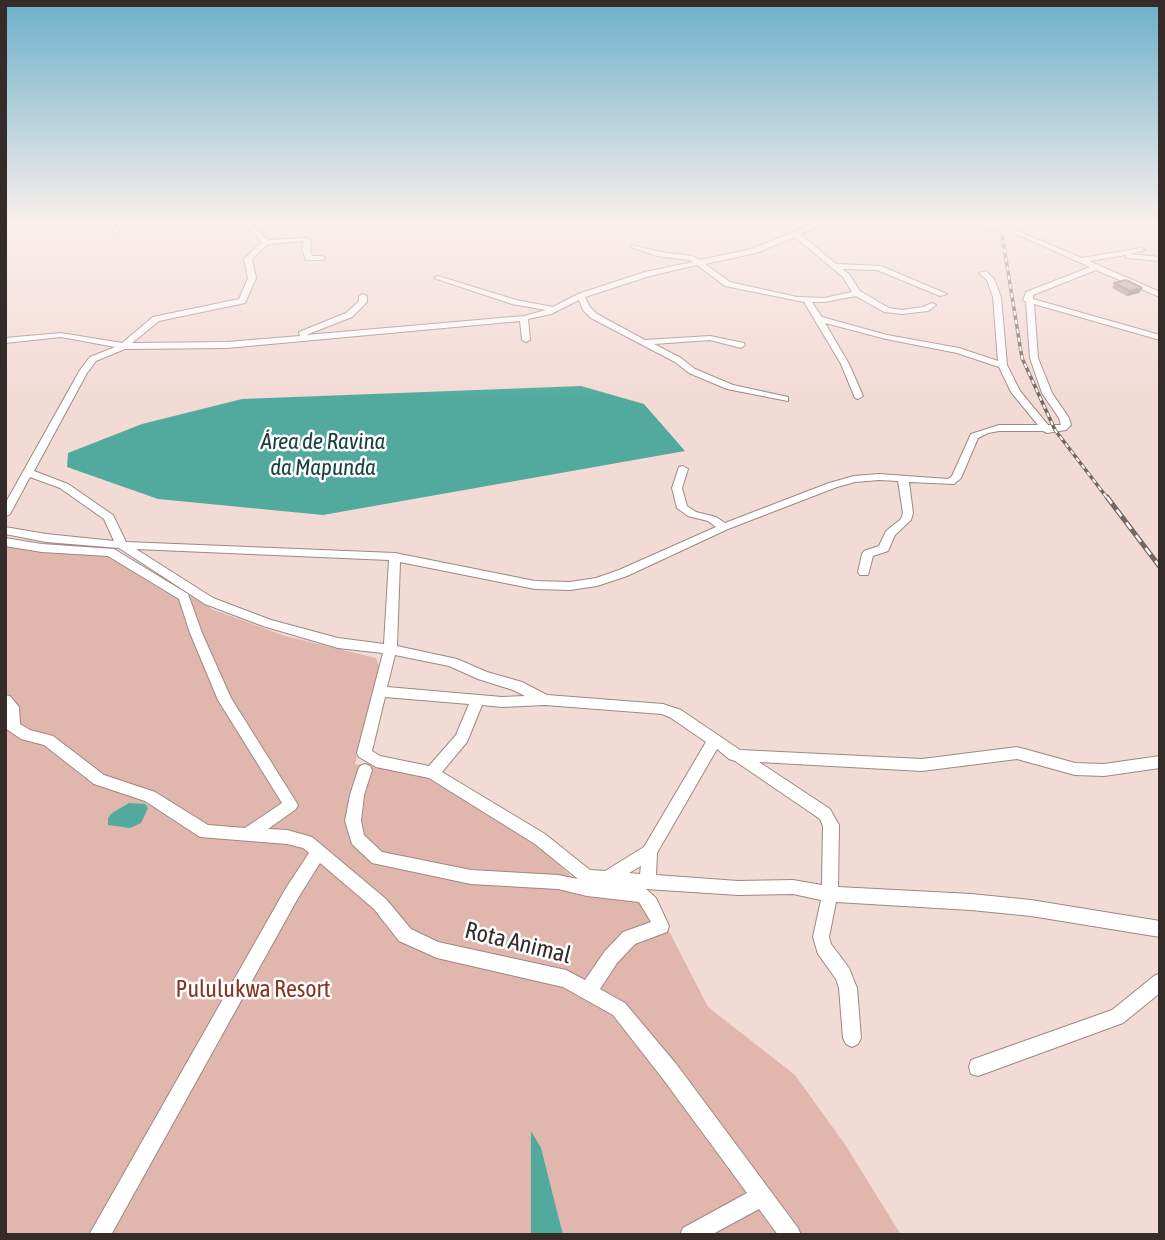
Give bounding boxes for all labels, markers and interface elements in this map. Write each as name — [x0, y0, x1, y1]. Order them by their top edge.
water label: Área de Ravina da Mapunda — [261, 428, 385, 482]
street label: Rota Animal — [462, 916, 574, 970]
park label: Pululukwa Resort — [176, 975, 330, 1003]

